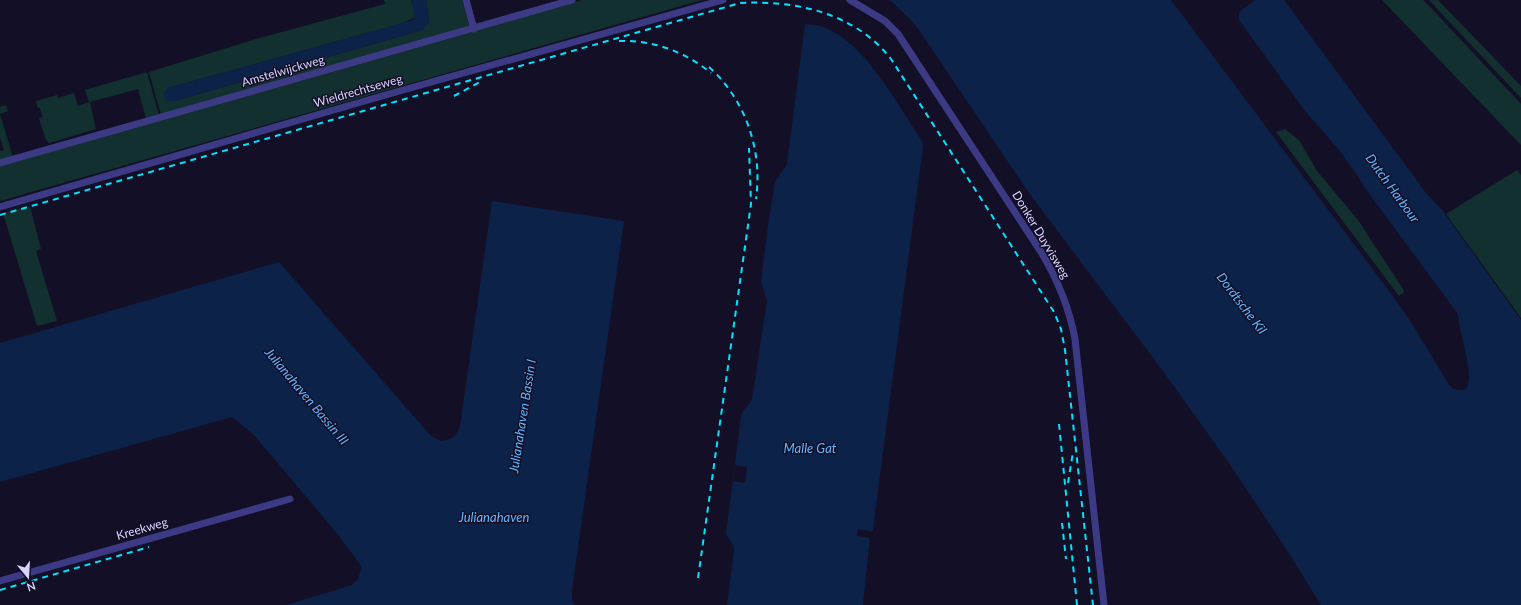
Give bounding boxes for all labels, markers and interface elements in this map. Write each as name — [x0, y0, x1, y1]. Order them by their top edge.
street label: Amstelwijckweg — [240, 52, 326, 90]
street label: Wieldrechtseweg — [312, 71, 404, 110]
water label: Dutch Harbour — [1363, 150, 1424, 226]
street label: Donker Duyvisweg — [1009, 188, 1074, 281]
water label: Dordtsche Kil — [1214, 269, 1270, 337]
water label: Julianahaven Bassin III — [261, 343, 352, 448]
water label: Julianahaven Bassin I — [505, 358, 539, 475]
water label: Malle Gat — [784, 440, 837, 456]
water label: Julianahaven — [458, 509, 529, 525]
street label: Kreekweg — [114, 514, 169, 543]
north arrow — [8, 557, 48, 597]
text: N — [25, 579, 37, 594]

